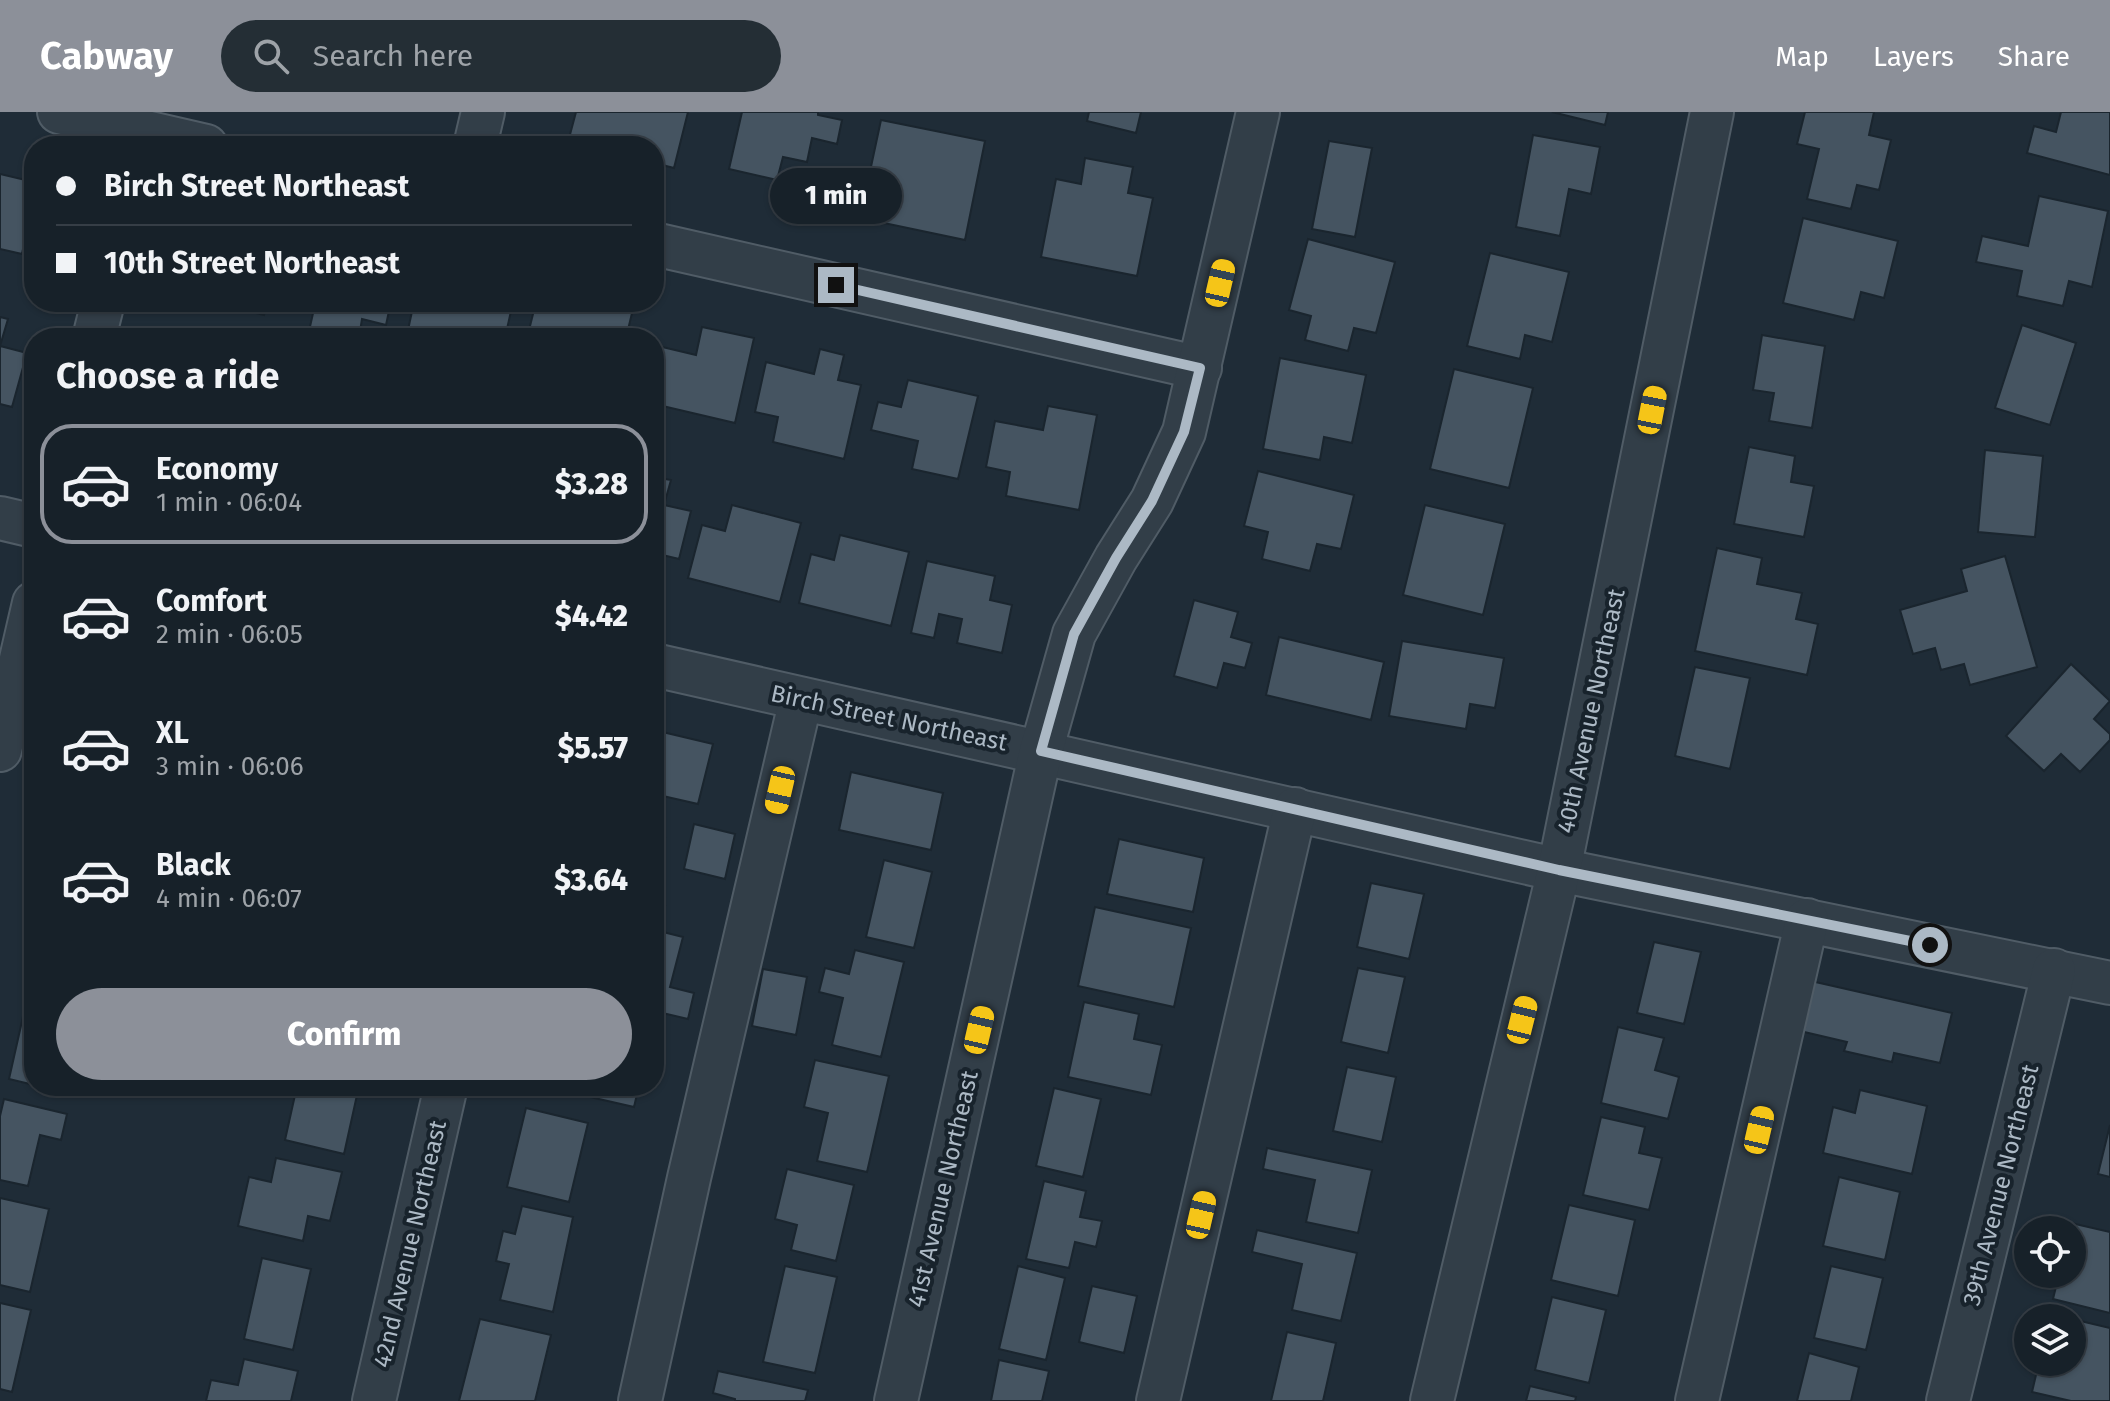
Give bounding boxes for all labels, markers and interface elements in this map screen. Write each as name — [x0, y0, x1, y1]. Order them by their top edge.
search box — [221, 20, 781, 92]
text: Cabway — [40, 33, 173, 79]
icon: search — [249, 34, 293, 78]
text: Search here — [313, 38, 473, 74]
text: Map — [1775, 40, 1829, 73]
text: Layers — [1873, 40, 1954, 73]
text: Share — [1998, 40, 2070, 73]
text: Birch Street Northeast — [104, 168, 409, 204]
callout: 1 min — [770, 169, 902, 225]
text: 1 min — [805, 180, 867, 211]
text: 10th Street Northeast — [104, 245, 400, 281]
car — [1203, 257, 1237, 309]
route end — [818, 267, 854, 303]
text: Choose a ride — [56, 354, 279, 398]
car — [1636, 384, 1668, 436]
icon: car — [60, 448, 132, 520]
text: Economy — [156, 451, 278, 487]
text: $3.28 — [555, 466, 628, 502]
text: 1 min · 06:04 — [156, 487, 302, 518]
icon: car — [60, 580, 132, 652]
text: Comfort — [156, 583, 267, 619]
street label: 40th Avenue Northeast — [1551, 586, 1631, 836]
text: $4.42 — [555, 598, 628, 634]
text: 2 min · 06:05 — [156, 619, 303, 650]
street label: Birch Street Northeast — [768, 679, 1010, 757]
icon: car — [60, 712, 132, 784]
text: XL — [156, 715, 189, 751]
text: $5.57 — [558, 730, 628, 766]
text: 3 min · 06:06 — [156, 751, 304, 782]
car — [763, 764, 797, 816]
icon: car — [60, 844, 132, 916]
text: Black — [156, 847, 231, 883]
text: $3.64 — [554, 862, 628, 898]
text: 4 min · 06:07 — [156, 883, 302, 914]
route start — [1912, 927, 1948, 963]
button: Confirm — [56, 988, 632, 1080]
car — [1505, 994, 1539, 1046]
car — [962, 1004, 996, 1056]
street label: 39th Avenue Northeast — [1957, 1061, 2045, 1308]
street label: 41st Avenue Northeast — [902, 1068, 984, 1310]
car — [1742, 1104, 1776, 1156]
street label: 42nd Avenue Northeast — [368, 1117, 452, 1370]
car — [1184, 1189, 1218, 1241]
map controls — [2014, 1216, 2086, 1376]
button: locate — [2014, 1216, 2086, 1288]
button: layers — [2014, 1304, 2086, 1376]

